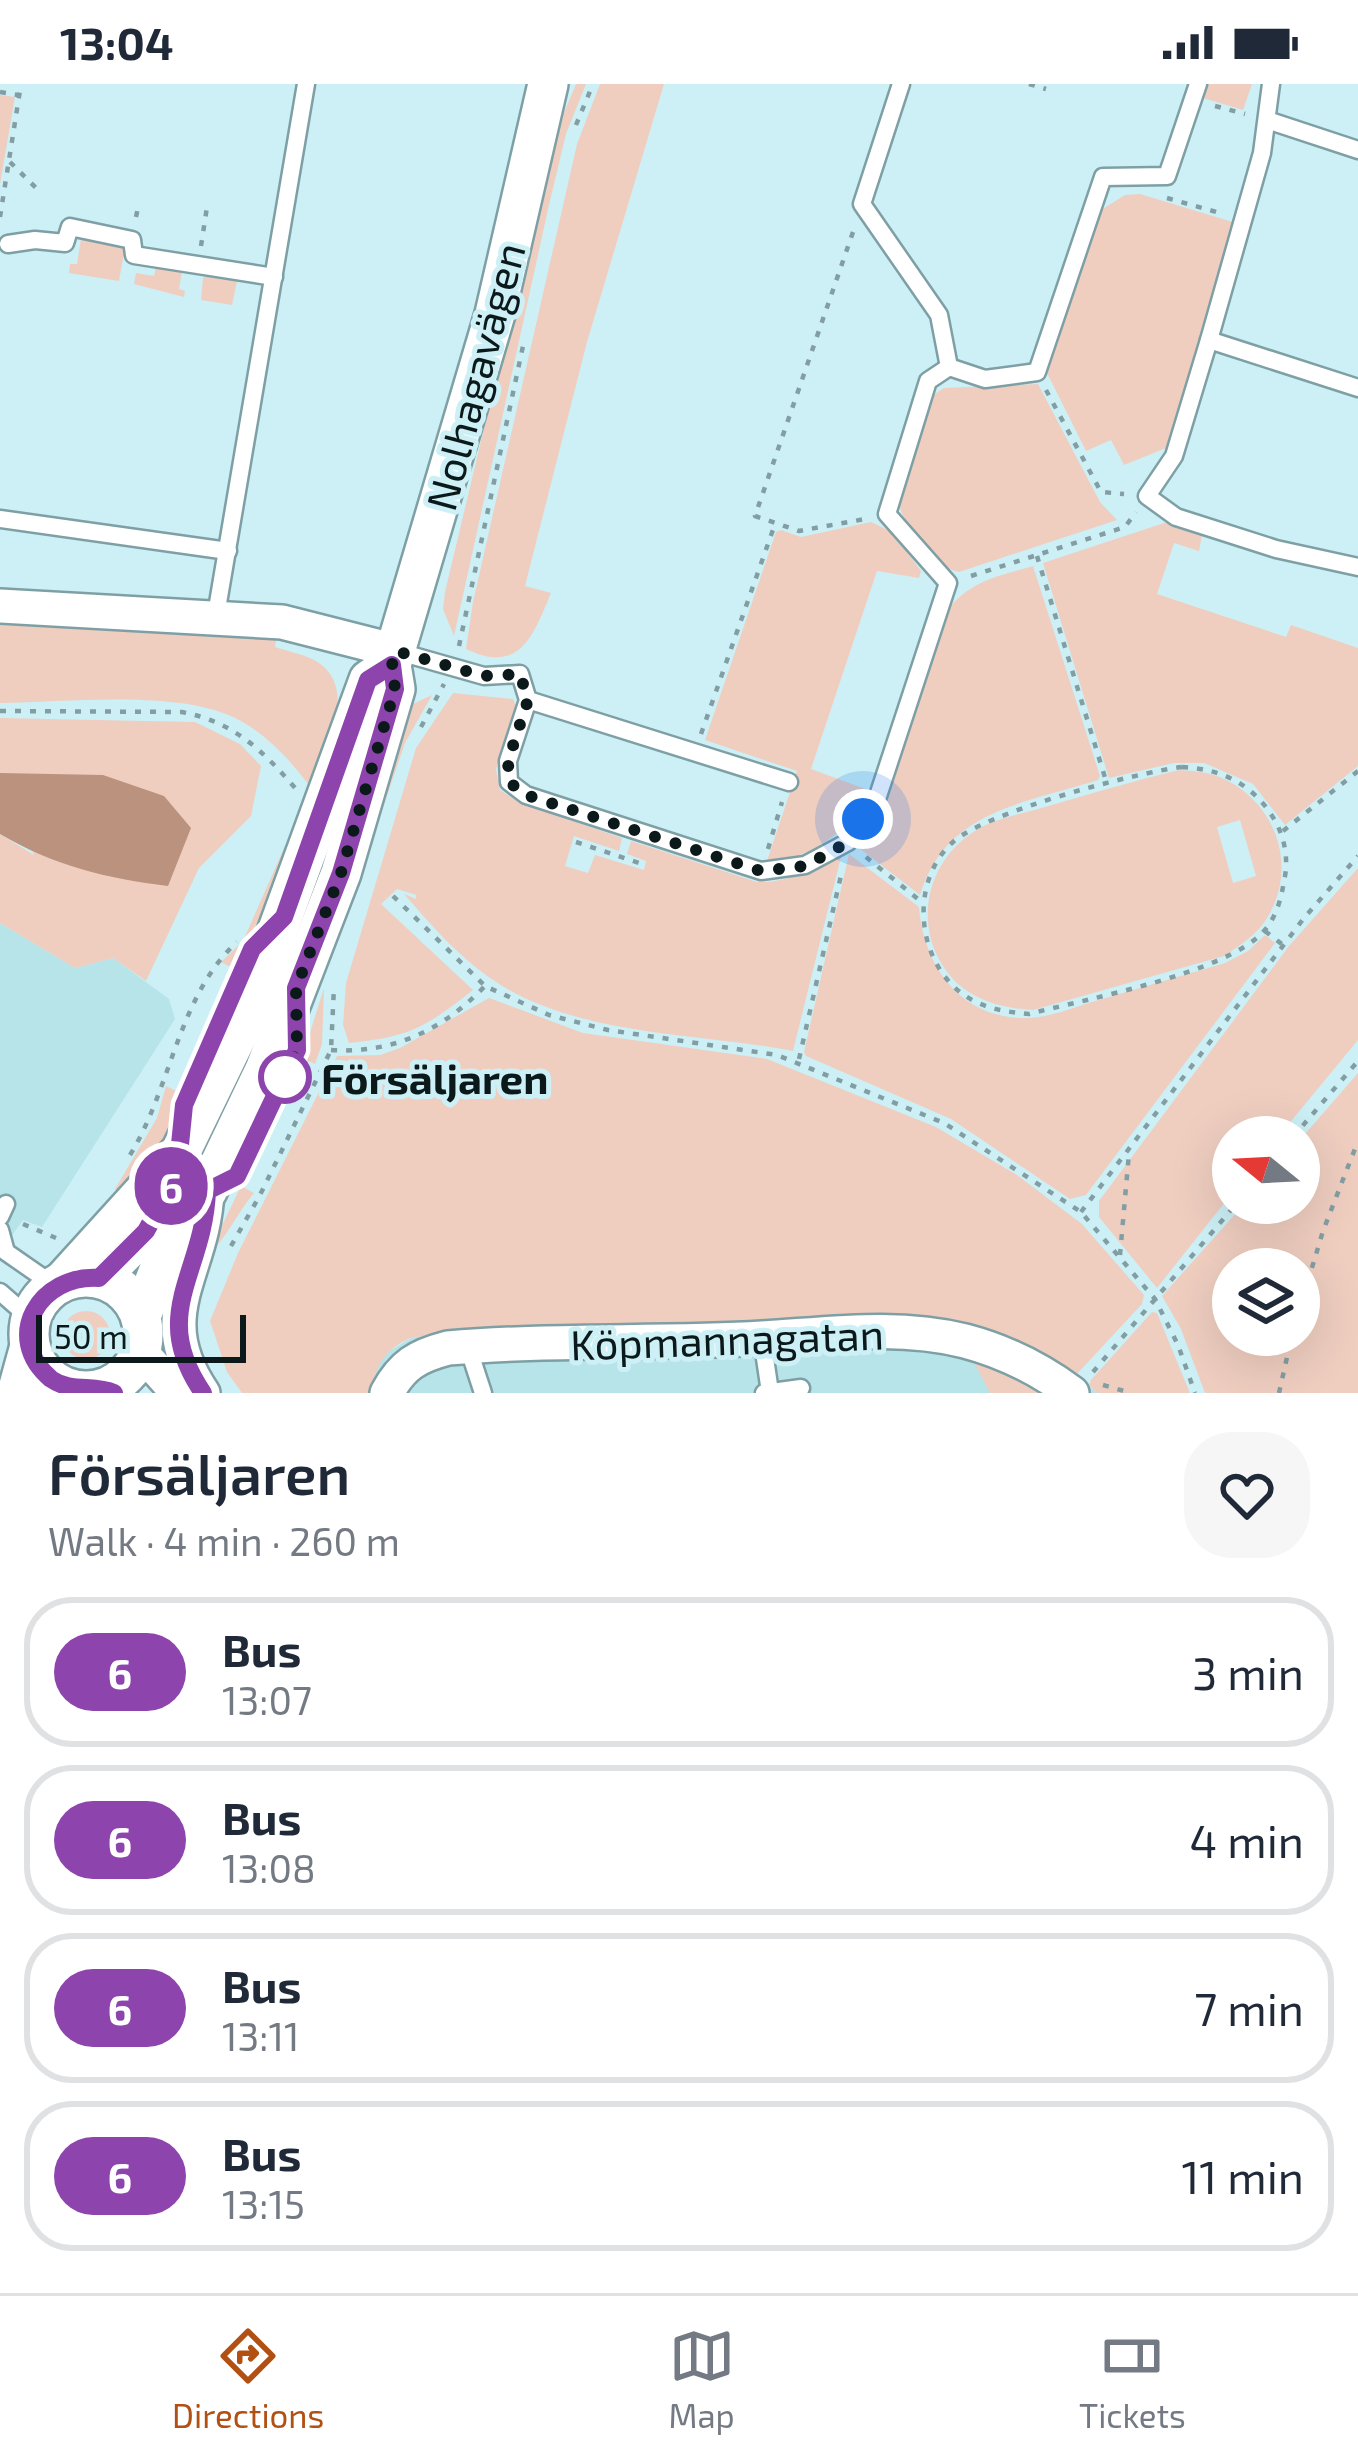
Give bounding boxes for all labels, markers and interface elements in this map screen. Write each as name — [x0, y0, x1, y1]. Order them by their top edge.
text: 13:04 — [60, 15, 174, 69]
street label: Nolhagavägen — [414, 237, 534, 515]
your location — [833, 789, 893, 849]
marker: Försäljaren — [260, 1052, 310, 1102]
place label: Försäljaren — [321, 1052, 549, 1103]
north arrow — [1212, 1116, 1320, 1224]
map controls — [1212, 1116, 1320, 1356]
line badge: 6 — [132, 1147, 210, 1225]
text: 6 — [159, 1161, 183, 1211]
button: layers — [1212, 1248, 1320, 1356]
street label: Köpmannagatan — [569, 1308, 885, 1368]
scale bar — [36, 1309, 246, 1362]
text: 50 m — [54, 1316, 128, 1356]
button: heart — [1184, 1432, 1310, 1558]
text: Försäljaren — [48, 1438, 350, 1506]
text: Walk · 4 min · 260 m — [48, 1517, 400, 1564]
text: Bus — [222, 1622, 301, 1676]
text: 3 min — [1192, 1645, 1304, 1699]
text: 6 — [108, 1647, 132, 1697]
text: 13:07 — [222, 1676, 312, 1723]
text: Bus — [222, 1790, 301, 1844]
text: 4 min — [1190, 1813, 1304, 1867]
text: 6 — [108, 1815, 132, 1865]
text: 13:08 — [222, 1844, 316, 1891]
text: Bus — [222, 1958, 301, 2012]
text: 7 min — [1194, 1981, 1304, 2035]
text: 6 — [108, 1983, 132, 2033]
text: 13:11 — [222, 2012, 299, 2059]
text: Bus — [222, 2126, 301, 2180]
text: 11 min — [1181, 2149, 1304, 2203]
text: 6 — [108, 2151, 132, 2201]
text: 13:15 — [222, 2180, 305, 2227]
tab: Directions — [172, 2323, 324, 2435]
tab: Map — [669, 2323, 735, 2435]
tab: Tickets — [1079, 2323, 1186, 2435]

